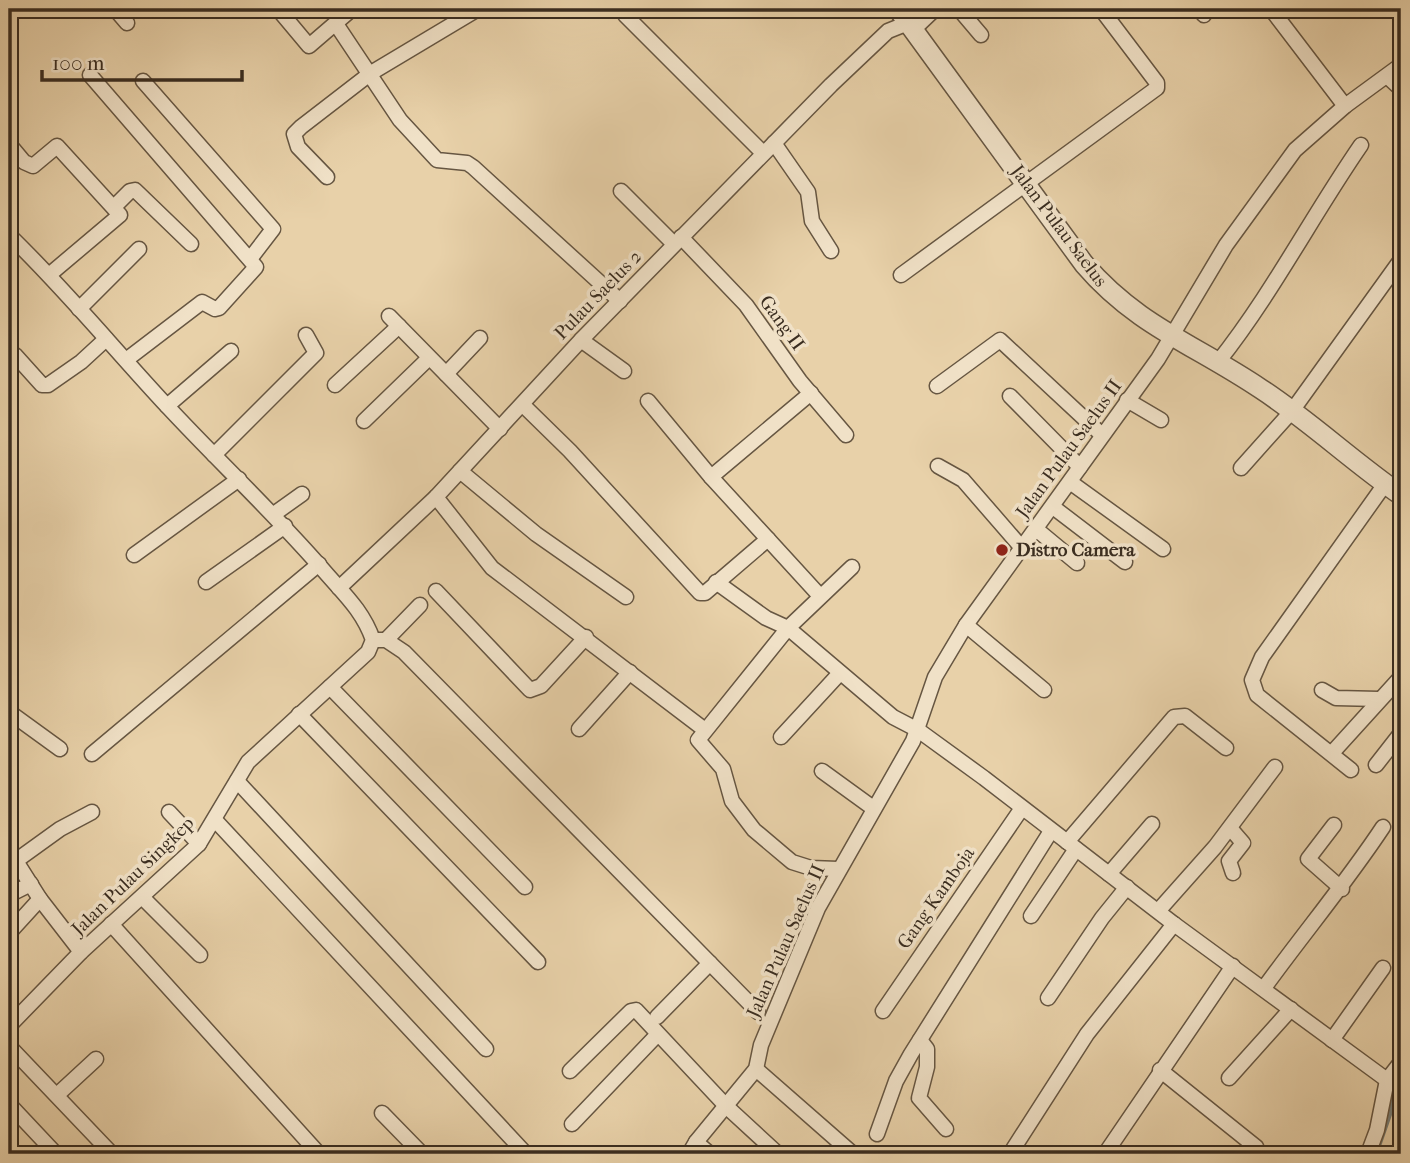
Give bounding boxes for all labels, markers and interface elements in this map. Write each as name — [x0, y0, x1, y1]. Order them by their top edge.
scale bar — [42, 38, 242, 82]
text: 100 m — [52, 51, 105, 75]
street label: Jalan Pulau Saelus — [1005, 159, 1112, 291]
street label: Pulau Saelus 2 — [550, 246, 646, 344]
street label: Gang II — [755, 291, 809, 355]
street label: Jalan Pulau Saelus II — [1010, 376, 1127, 524]
place label: Distro Camera — [1016, 539, 1136, 561]
marker: Distro Camera — [994, 542, 1010, 558]
street label: Jalan Pulau Singkep — [66, 812, 199, 941]
street label: Gang Kamboja — [893, 843, 979, 953]
street label: Jalan Pulau Saelus II — [741, 861, 830, 1023]

